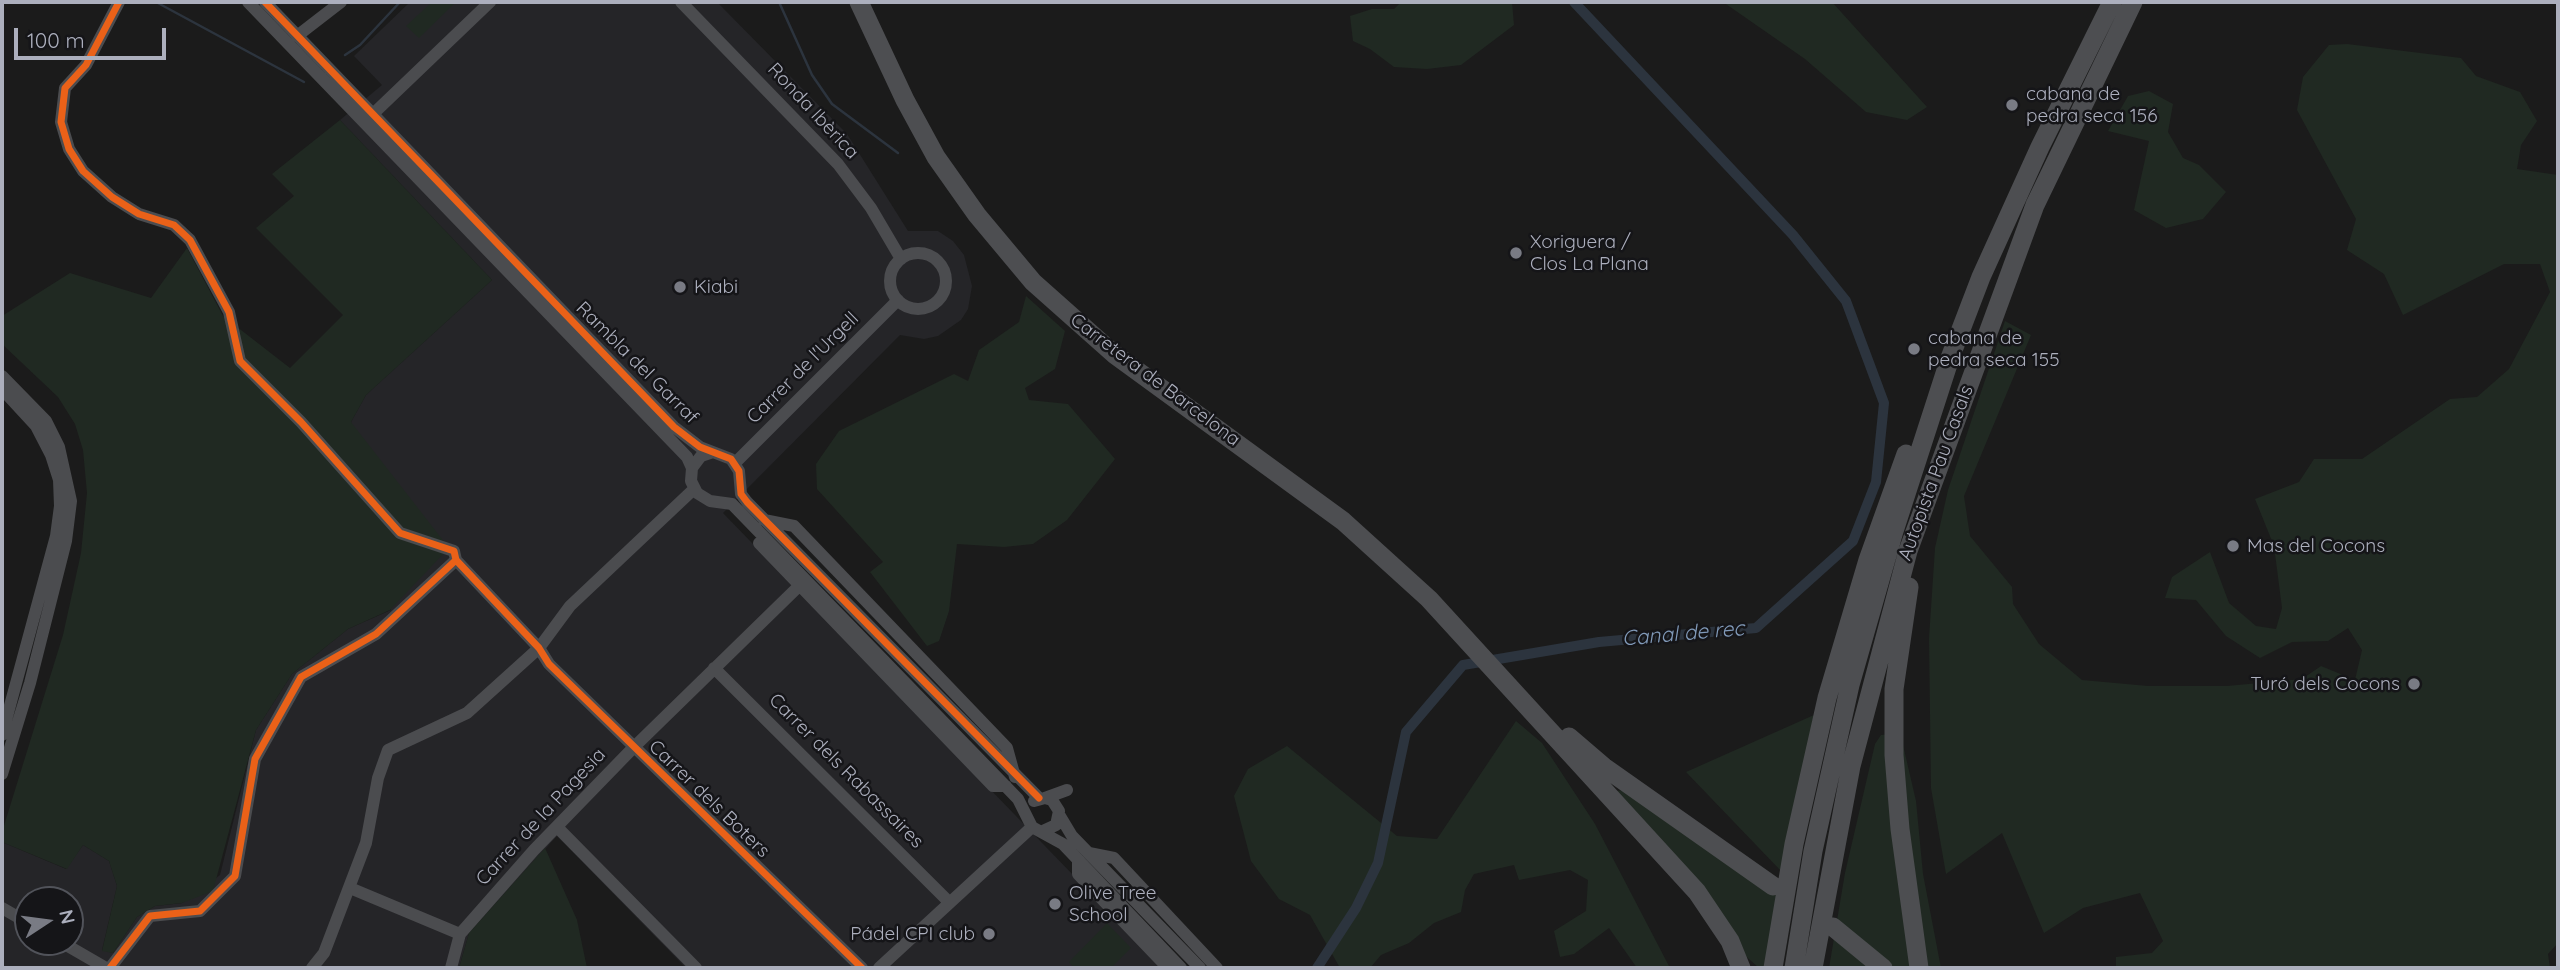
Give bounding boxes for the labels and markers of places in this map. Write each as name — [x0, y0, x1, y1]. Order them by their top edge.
place label: cabana de pedra seca 156 — [2026, 83, 2157, 127]
marker: cabana de pedra seca 156 — [2004, 97, 2020, 113]
place label: Xoriguera / Clos La Plana — [1530, 231, 1649, 275]
marker: Xoriguera / Clos La Plana — [1508, 245, 1524, 261]
place label: Kiabi — [694, 276, 738, 298]
marker: Kiabi — [672, 279, 688, 295]
place label: cabana de pedra seca 155 — [1928, 327, 2059, 371]
marker: cabana de pedra seca 155 — [1906, 341, 1922, 357]
place label: Mas del Cocons — [2247, 535, 2385, 557]
marker: Mas del Cocons — [2225, 538, 2241, 554]
place label: Turó dels Cocons — [2250, 673, 2400, 695]
marker: Turó dels Cocons — [2406, 676, 2422, 692]
place label: Olive Tree School — [1069, 882, 1157, 926]
marker: Olive Tree School — [1047, 896, 1063, 912]
place label: Pádel CPI club — [850, 923, 975, 945]
marker: Pádel CPI club — [981, 926, 997, 942]

